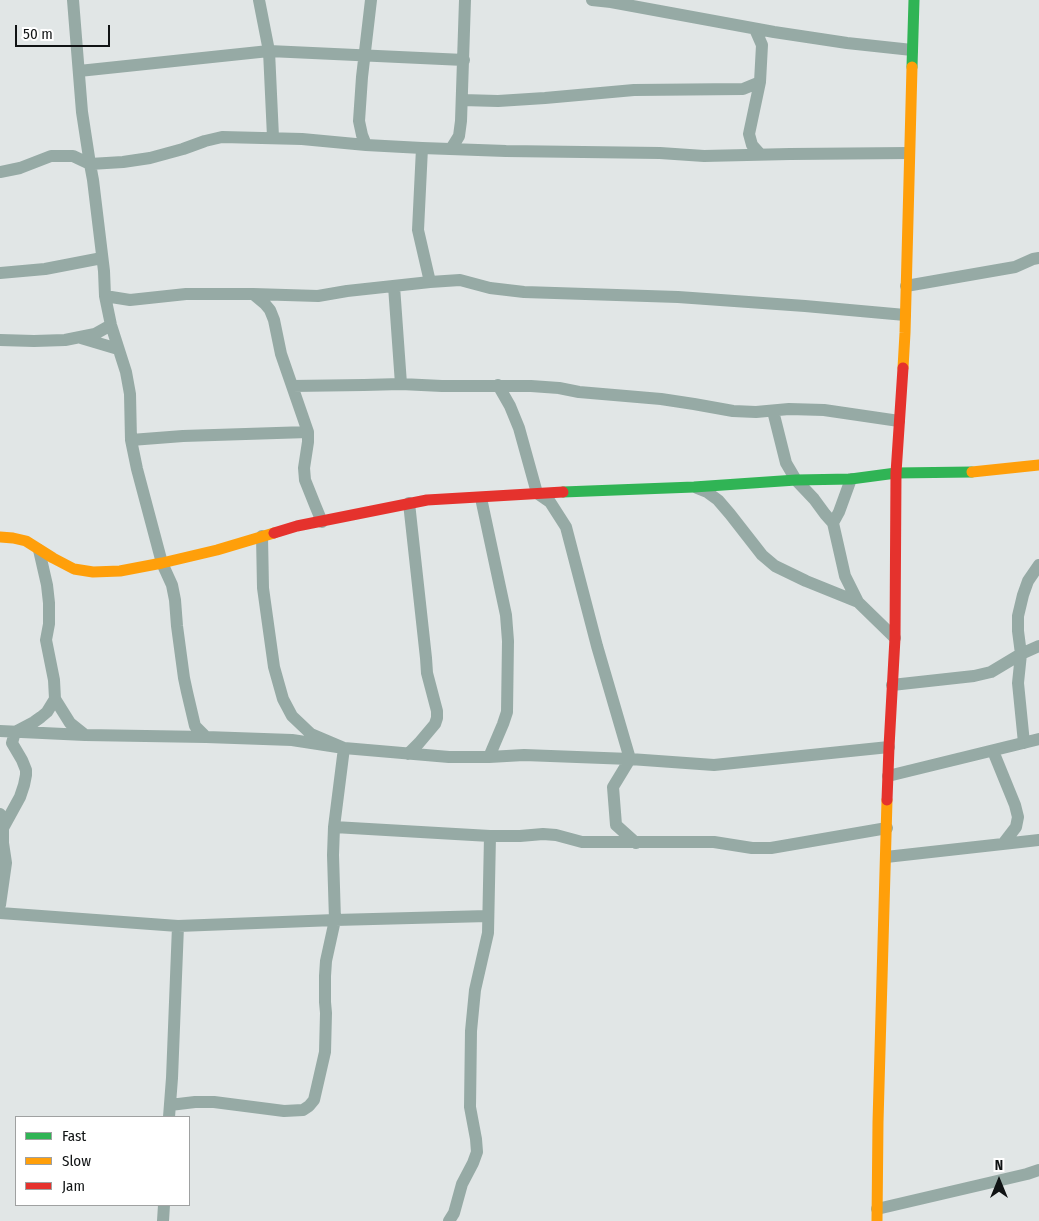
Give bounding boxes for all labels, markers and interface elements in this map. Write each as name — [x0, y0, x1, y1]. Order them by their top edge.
scale bar — [18, 15, 112, 47]
text: 50 m — [23, 25, 53, 43]
legend — [15, 1116, 190, 1206]
text: Fast — [62, 1127, 86, 1145]
text: Slow — [62, 1152, 91, 1170]
north arrow — [974, 1156, 1024, 1206]
text: N — [995, 1157, 1003, 1174]
text: Jam — [62, 1177, 85, 1195]

